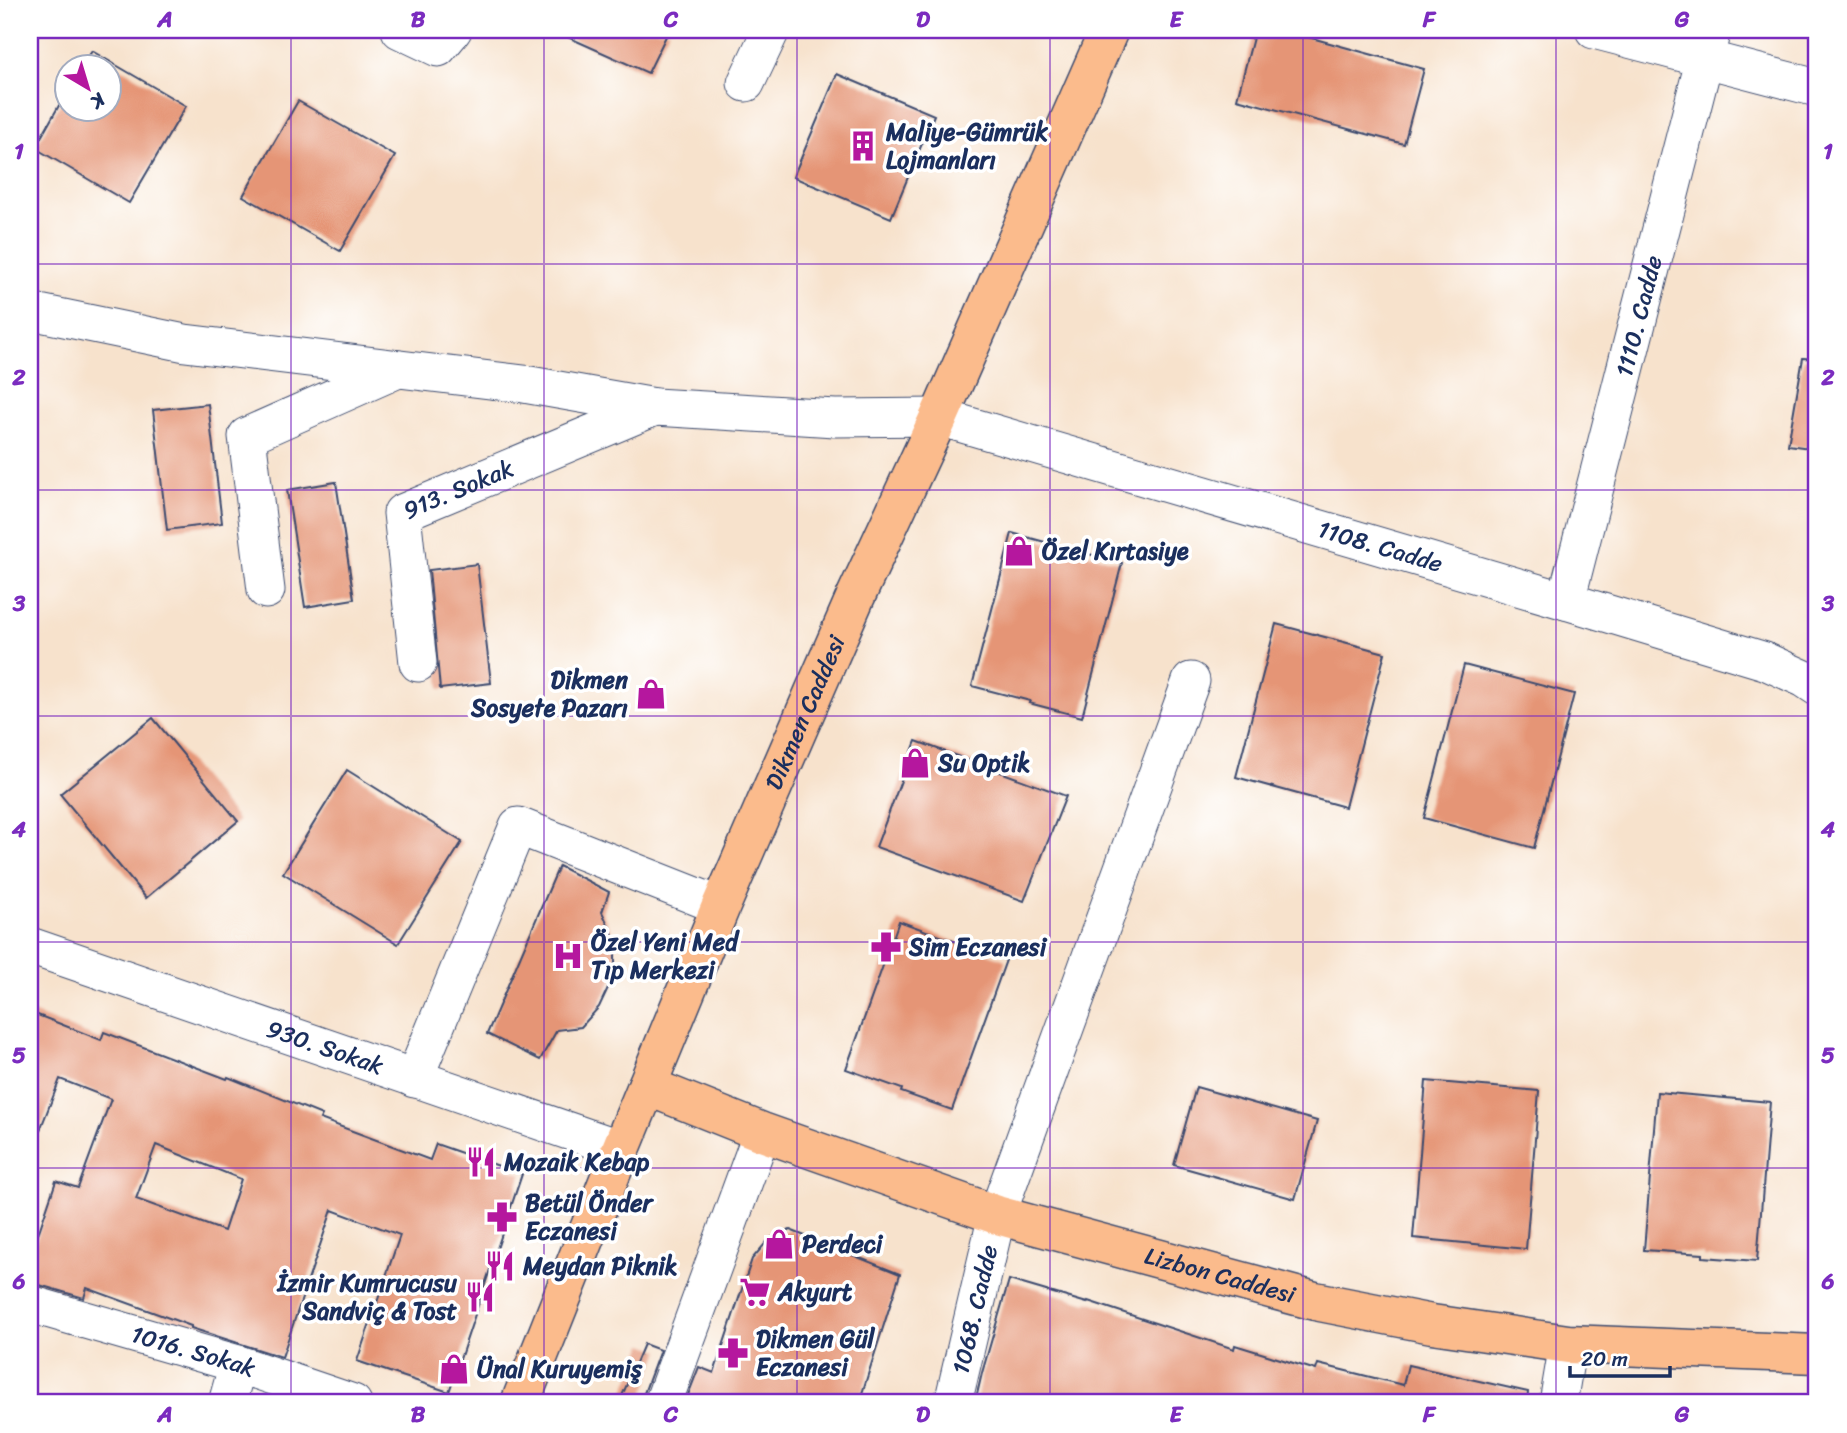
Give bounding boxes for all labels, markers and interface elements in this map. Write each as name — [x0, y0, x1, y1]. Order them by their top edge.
text: A — [156, 0, 173, 40]
text: B — [411, 0, 426, 40]
text: C — [663, 0, 679, 40]
text: D — [916, 0, 931, 40]
text: E — [1170, 0, 1185, 40]
text: F — [1422, 0, 1437, 40]
text: G — [1674, 0, 1690, 40]
north arrow — [52, 52, 122, 122]
text: K — [82, 84, 114, 118]
place label: Maliye-Gümrük Lojmanları — [885, 111, 1048, 181]
building icon: Maliye-Gümrük Lojmanları — [846, 129, 880, 163]
text: 1 — [14, 131, 24, 172]
text: 1 — [1823, 131, 1833, 172]
street label: 1110. Cadde — [1603, 251, 1675, 382]
text: 2 — [11, 357, 26, 398]
text: 2 — [1820, 357, 1835, 398]
street label: 913. Sokak — [397, 447, 521, 531]
street label: 1108. Cadde — [1313, 508, 1448, 585]
place label: Özel Kırtasiye — [1042, 530, 1189, 572]
shop icon: Özel Kırtasiye — [1002, 534, 1036, 568]
text: 3 — [12, 583, 26, 624]
text: 3 — [1821, 583, 1835, 624]
street label: Dikmen Caddesi — [753, 627, 858, 797]
place label: Dikmen Sosyete Pazarı — [470, 659, 628, 729]
shop icon: Dikmen Sosyete Pazarı — [634, 677, 668, 711]
place label: Su Optik — [937, 742, 1031, 784]
shop icon: Su Optik — [898, 746, 932, 780]
text: 4 — [11, 809, 27, 850]
text: 4 — [1820, 809, 1836, 850]
place label: Özel Yeni Med Tıp Merkezi — [591, 921, 740, 991]
place label: Sim Eczanesi — [908, 926, 1048, 968]
pharmacy icon: Sim Eczanesi — [869, 930, 903, 964]
hospital icon: Özel Yeni Med Tıp Merkezi — [551, 939, 585, 973]
street label: 930. Sokak — [261, 1008, 390, 1087]
text: 5 — [12, 1035, 26, 1076]
text: 5 — [1821, 1035, 1835, 1076]
place label: Mozaik Kebap — [503, 1141, 650, 1183]
restaurant icon: Mozaik Kebap — [464, 1145, 498, 1179]
place label: Betül Önder Eczanesi — [525, 1182, 654, 1252]
pharmacy icon: Betül Önder Eczanesi — [485, 1200, 519, 1234]
place label: Perdeci — [802, 1223, 884, 1265]
shop icon: Perdeci — [762, 1227, 796, 1261]
street label: Lizbon Caddesi — [1140, 1235, 1301, 1316]
street label: 1068. Cadde — [939, 1241, 1010, 1378]
place label: Meydan Piknik — [522, 1245, 678, 1287]
restaurant icon: Meydan Piknik — [483, 1249, 517, 1283]
text: 6 — [11, 1261, 26, 1302]
text: 6 — [1820, 1261, 1835, 1302]
place label: İzmir Kumrucusu Sandviç & Tost — [276, 1262, 458, 1332]
place label: Akyurt — [777, 1271, 853, 1313]
supermarket icon: Akyurt — [738, 1275, 772, 1309]
restaurant icon: İzmir Kumrucusu Sandviç & Tost — [463, 1280, 497, 1314]
street label: 1016. Sokak — [126, 1313, 261, 1390]
place label: Dikmen Gül Eczanesi — [756, 1318, 876, 1388]
scale bar — [1570, 1335, 1670, 1379]
pharmacy icon: Dikmen Gül Eczanesi — [716, 1336, 750, 1370]
text: 20 m — [1581, 1340, 1628, 1378]
place label: Ünal Kuruyemiş — [477, 1348, 643, 1390]
shop icon: Ünal Kuruyemiş — [437, 1352, 471, 1386]
text: A — [156, 1394, 173, 1433]
text: B — [411, 1394, 426, 1433]
text: C — [663, 1394, 679, 1433]
text: D — [916, 1394, 931, 1433]
text: E — [1170, 1394, 1185, 1433]
text: F — [1422, 1394, 1437, 1433]
text: G — [1674, 1394, 1690, 1433]

